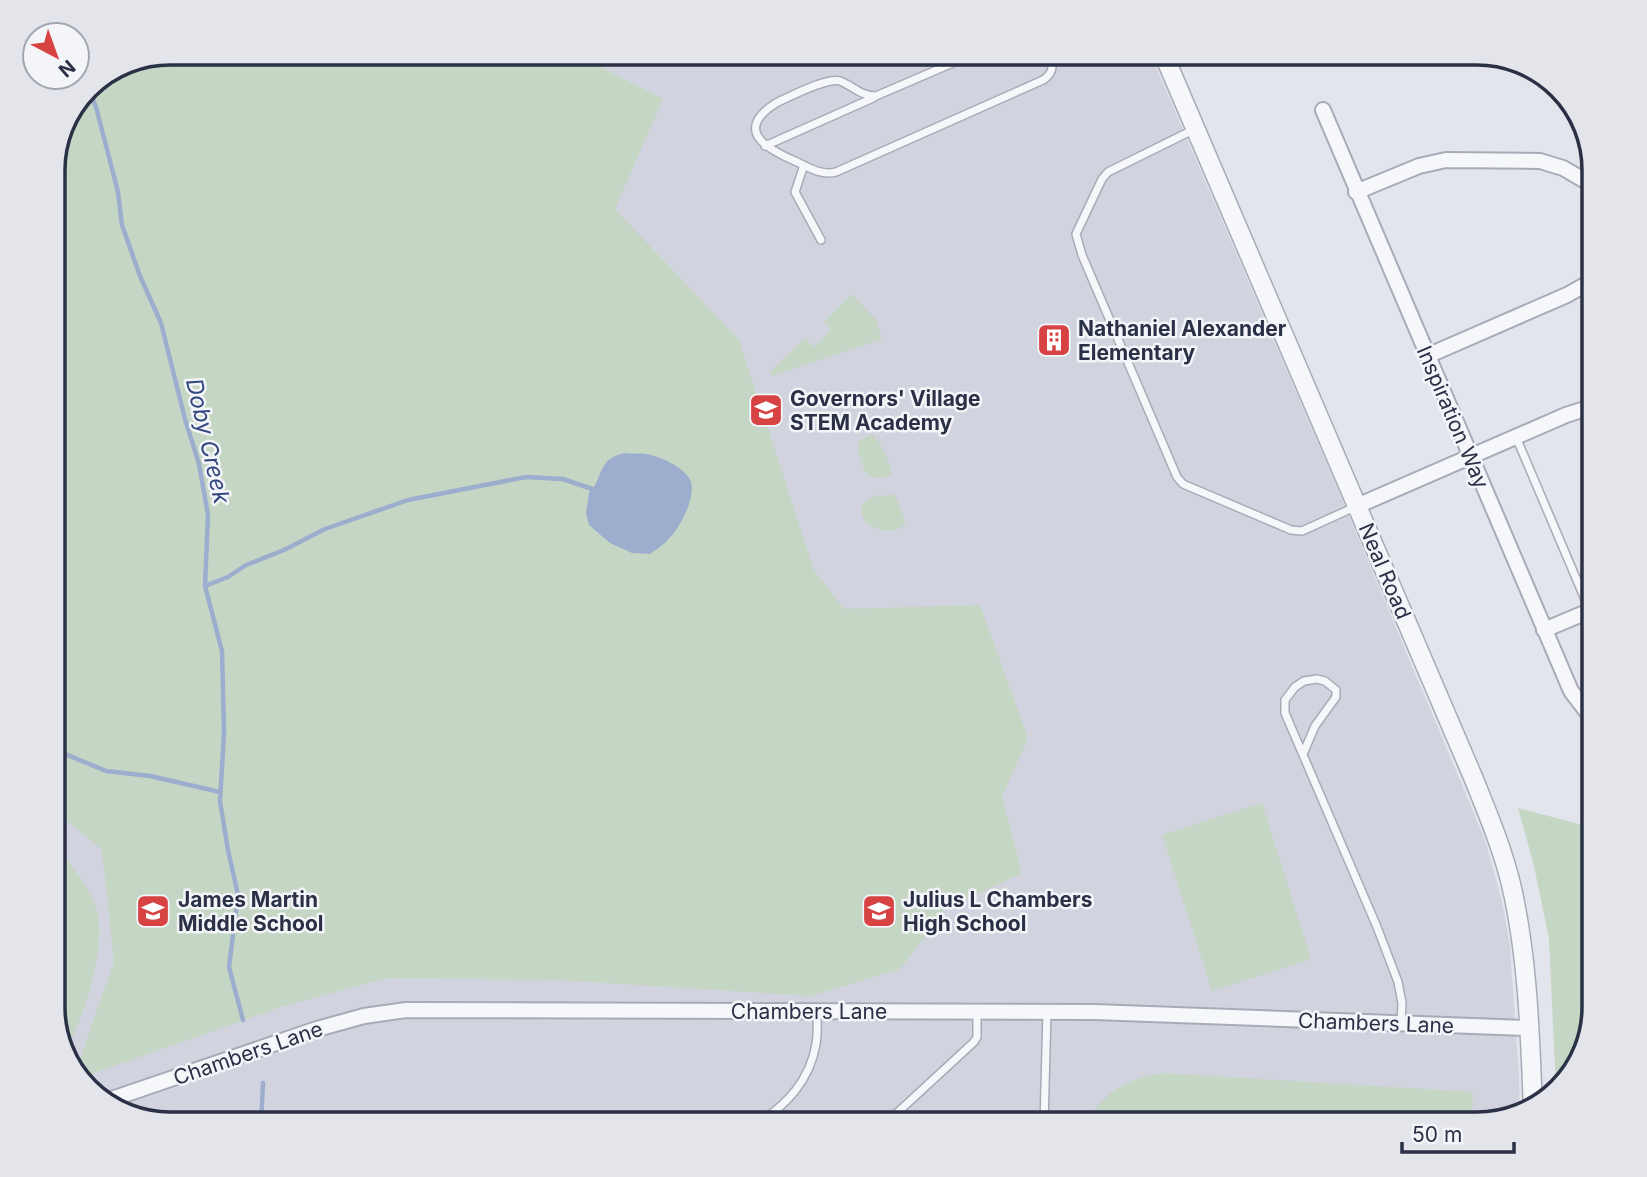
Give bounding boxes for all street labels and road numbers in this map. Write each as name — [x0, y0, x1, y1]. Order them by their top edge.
street label: Inspiration Way — [1412, 342, 1494, 492]
street label: Neal Road — [1354, 519, 1416, 623]
street label: Chambers Lane — [731, 999, 887, 1024]
street label: Chambers Lane — [1297, 1008, 1455, 1038]
street label: Chambers Lane — [170, 1016, 326, 1090]

